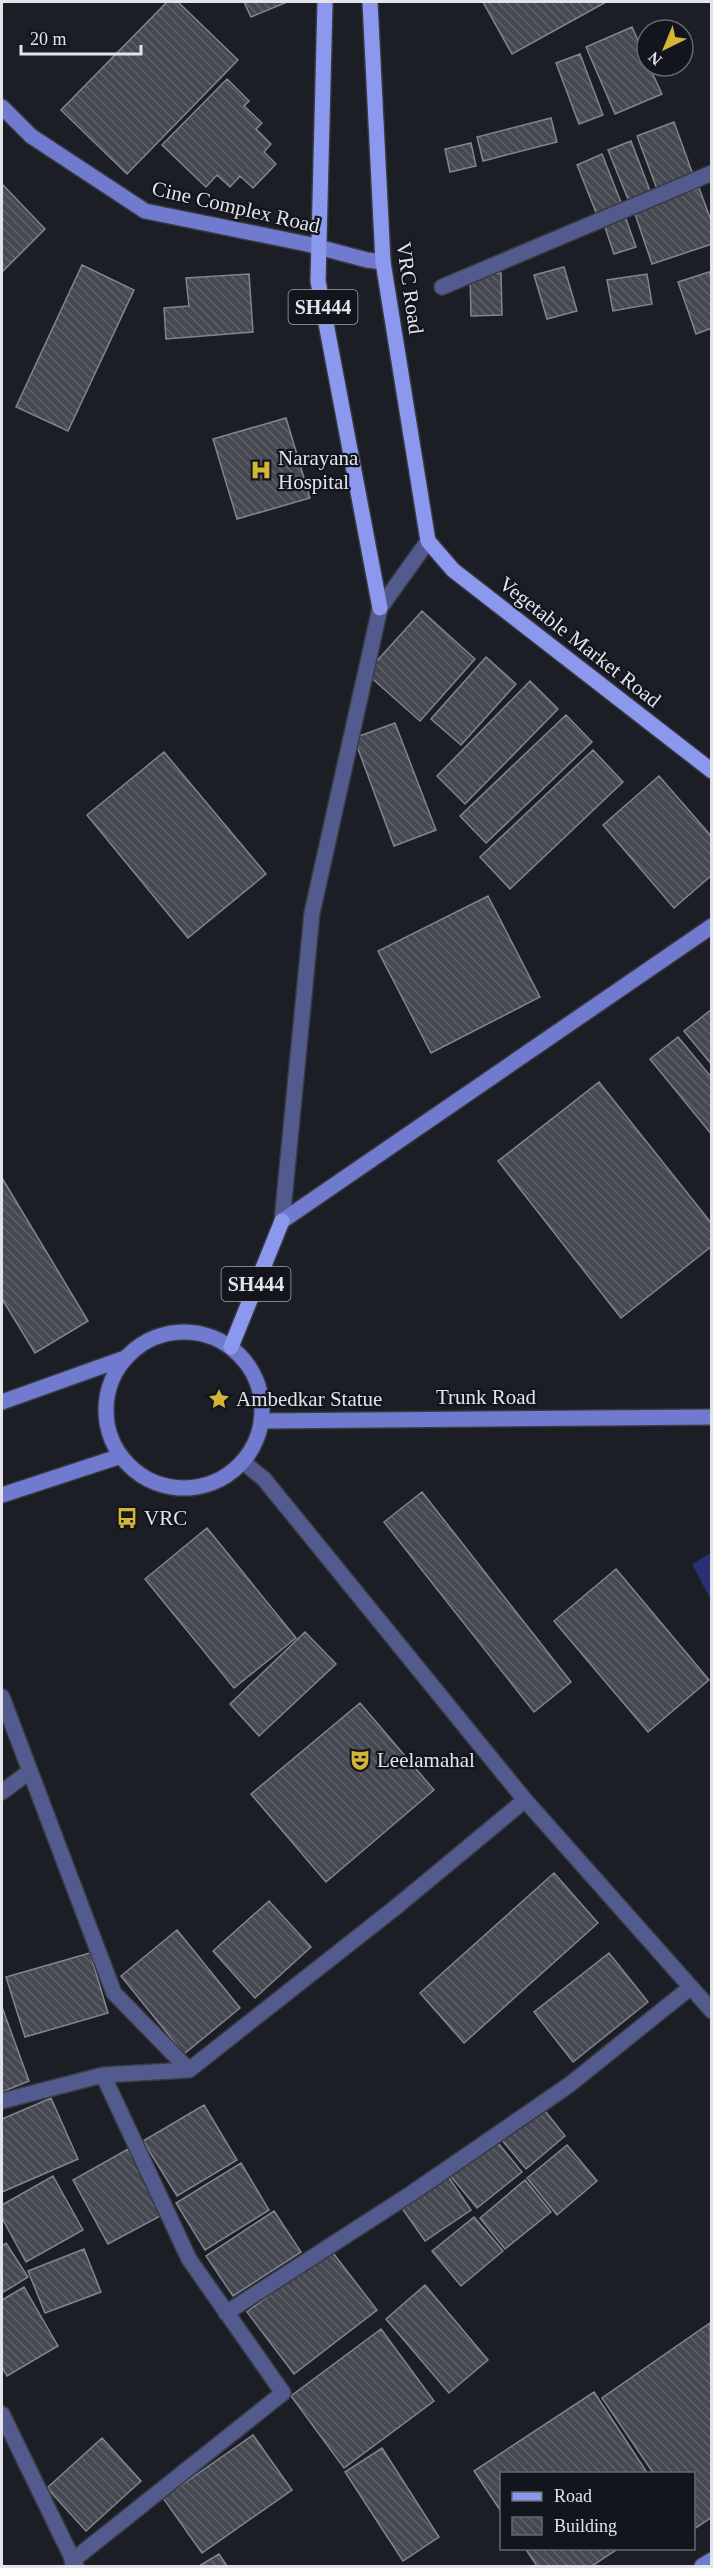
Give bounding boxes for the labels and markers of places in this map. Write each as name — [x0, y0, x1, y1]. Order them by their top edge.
place label: Narayana Hospital — [278, 446, 359, 494]
hospital icon: Narayana Hospital — [249, 458, 273, 482]
place icon: Ambedkar Statue — [207, 1387, 231, 1411]
place label: Ambedkar Statue — [236, 1387, 382, 1411]
bus stop icon: VRC — [115, 1506, 139, 1530]
place label: VRC — [144, 1506, 187, 1530]
theatre icon: Leelamahal — [348, 1748, 372, 1772]
place label: Leelamahal — [377, 1748, 475, 1772]

